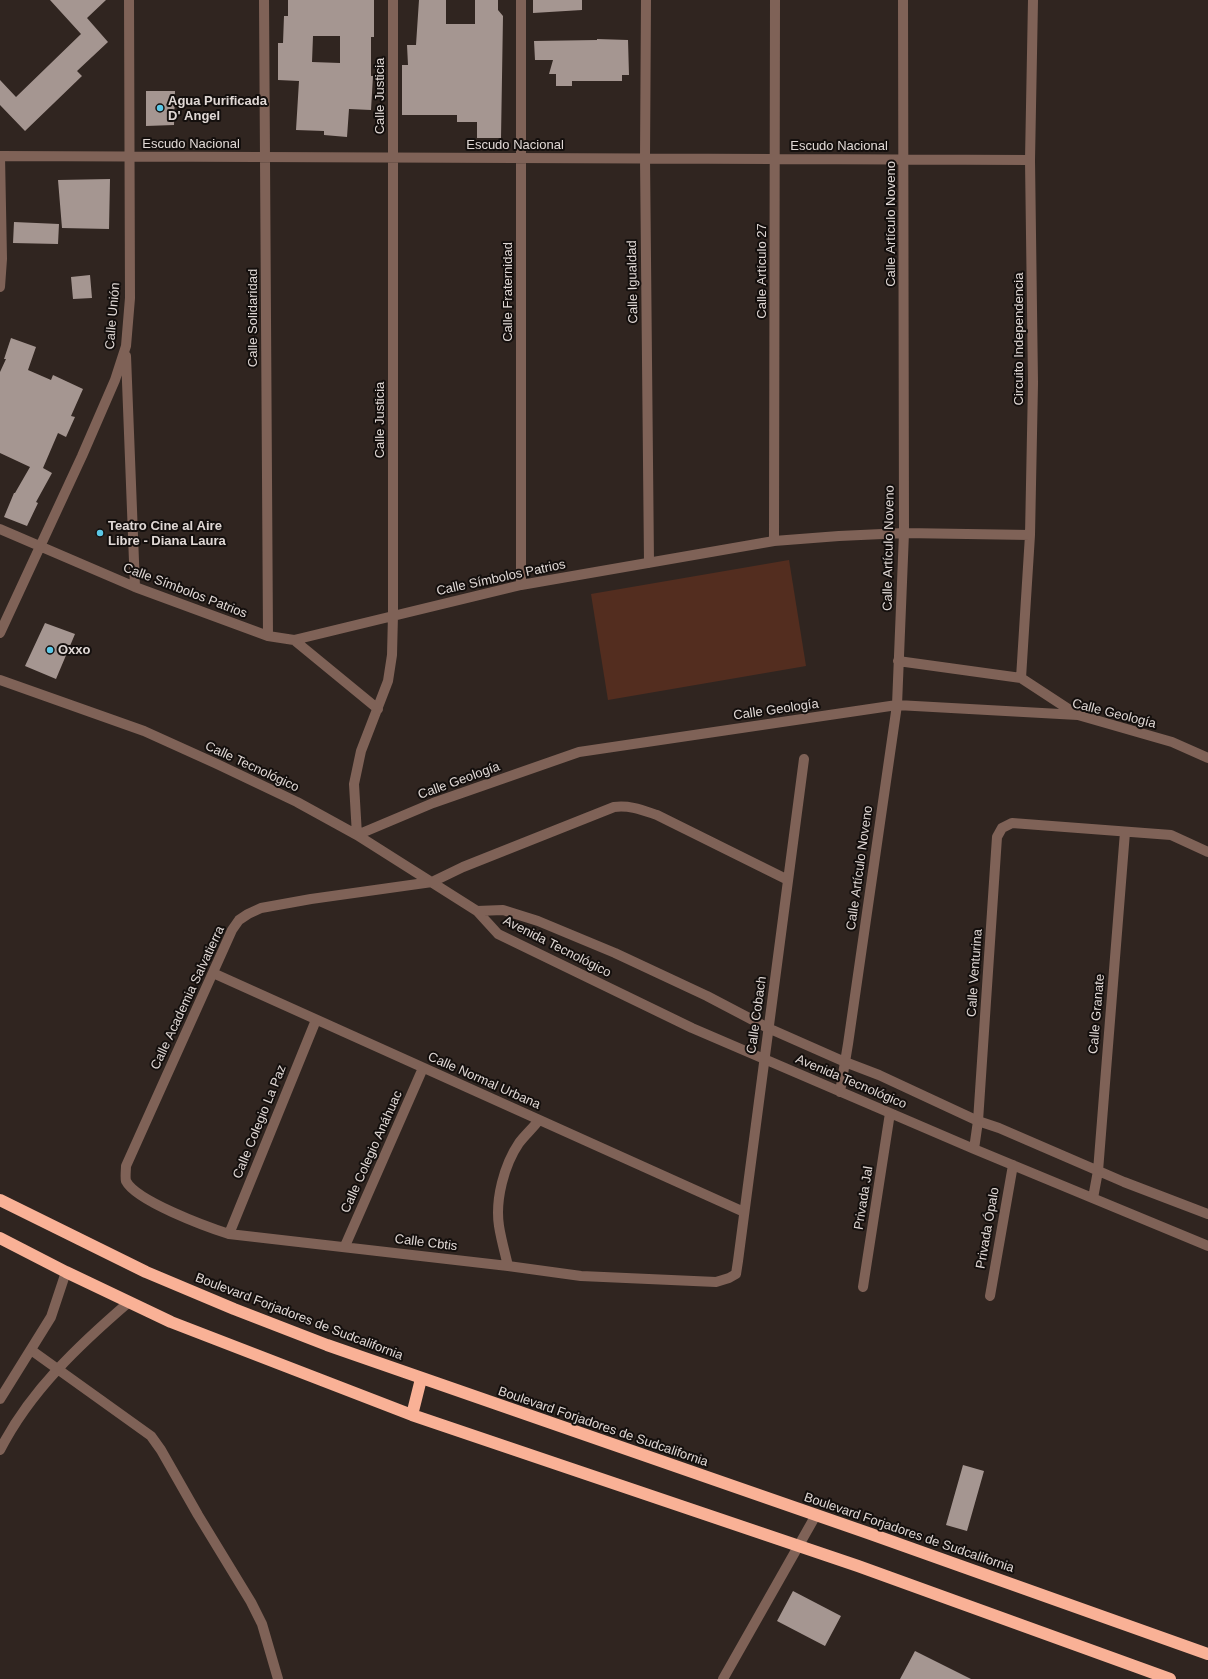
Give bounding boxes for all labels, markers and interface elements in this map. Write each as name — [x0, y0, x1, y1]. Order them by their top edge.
street label: Calle Justicia — [372, 58, 388, 134]
place label: Agua Purificada D' Angel — [168, 93, 267, 124]
marker: Agua Purificada D' Angel — [155, 103, 165, 113]
street label: Escudo Nacional — [142, 136, 240, 152]
street label: Escudo Nacional — [466, 137, 564, 153]
street label: Escudo Nacional — [790, 138, 888, 154]
street label: Calle Artículo Noveno — [883, 161, 899, 287]
street label: Calle Artículo 27 — [754, 223, 770, 319]
street label: Calle Igualdad — [624, 240, 642, 324]
street label: Calle Fraternidad — [500, 242, 516, 342]
street label: Calle Solidaridad — [245, 269, 261, 367]
street label: Circuito Independencia — [1011, 273, 1027, 405]
street label: Calle Unión — [102, 282, 124, 350]
street label: Calle Justicia — [372, 382, 388, 458]
street label: Calle Artículo Noveno — [880, 485, 898, 611]
place label: Teatro Cine al Aire Libre - Diana Laura — [108, 518, 226, 549]
marker: Teatro Cine al Aire Libre - Diana Laura — [95, 528, 105, 538]
street label: Calle Símbolos Patrios — [435, 557, 567, 599]
street label: Calle Símbolos Patrios — [121, 560, 249, 622]
place label: Oxxo — [58, 642, 91, 658]
marker: Oxxo — [45, 645, 55, 655]
street label: Calle Geología — [732, 696, 820, 724]
street label: Calle Geología — [1070, 696, 1158, 732]
street label: Calle Tecnológico — [203, 738, 301, 796]
street label: Calle Geología — [416, 759, 502, 803]
street label: Calle Artículo Noveno — [844, 805, 876, 931]
street label: Avenida Tecnológico — [500, 913, 614, 981]
street label: Calle Academia Salvatierra — [148, 924, 228, 1072]
street label: Calle Venturina — [964, 928, 986, 1018]
street label: Calle Granate — [1086, 973, 1108, 1055]
street label: Calle Cobach — [744, 975, 770, 1055]
street label: Calle Normal Urbana — [425, 1049, 543, 1113]
street label: Avenida Tecnológico — [793, 1052, 909, 1112]
street label: Calle Colegio La Paz — [230, 1063, 290, 1181]
street label: Calle Colegio Anáhuac — [338, 1088, 406, 1216]
street label: Privada Jal — [851, 1165, 877, 1231]
street label: Privada Ópalo — [973, 1186, 1003, 1270]
street label: Calle Cbtis — [394, 1231, 458, 1255]
street label: Boulevard Forjadores de Sudcalifornia — [193, 1270, 405, 1364]
street label: Boulevard Forjadores de Sudcalifornia — [496, 1384, 710, 1470]
street label: Boulevard Forjadores de Sudcalifornia — [802, 1490, 1016, 1576]

